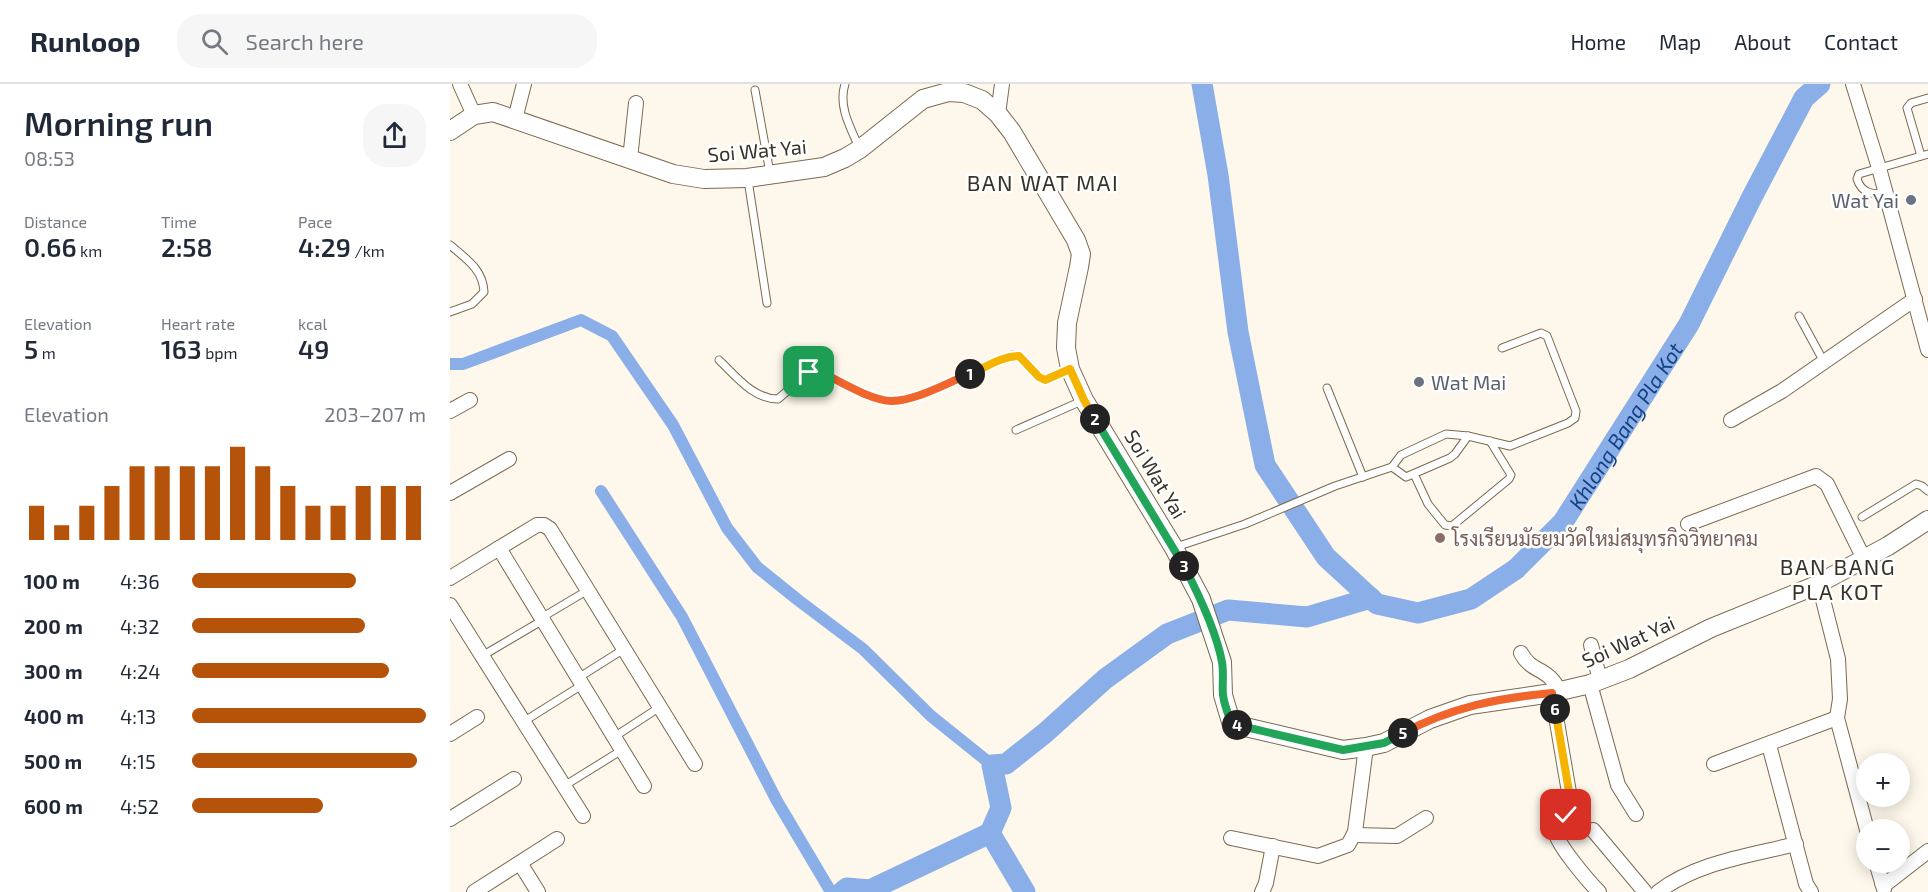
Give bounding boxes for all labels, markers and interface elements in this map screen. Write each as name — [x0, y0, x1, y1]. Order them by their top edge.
search box — [177, 14, 597, 68]
text: Runloop — [30, 24, 141, 58]
icon: search — [198, 25, 231, 58]
text: Search here — [246, 28, 364, 54]
text: Home — [1570, 29, 1626, 54]
text: Map — [1659, 29, 1701, 54]
text: About — [1734, 29, 1791, 54]
text: Contact — [1824, 29, 1898, 54]
text: Morning run — [24, 103, 213, 143]
button: share — [363, 104, 426, 167]
street label: Soi Wat Yai — [707, 134, 807, 166]
text: 08:53 — [24, 146, 75, 170]
district label: BAN WAT MAI — [967, 169, 1119, 195]
place label: Wat Yai — [1832, 188, 1899, 212]
marker: Wat Yai — [1904, 193, 1918, 207]
text: Distance — [24, 212, 87, 231]
text: Time — [161, 212, 197, 231]
text: Pace — [298, 212, 332, 231]
text: 0.66 — [24, 231, 77, 262]
text: 2:58 — [161, 231, 213, 262]
text: 4:29 — [298, 231, 351, 262]
text: km — [77, 241, 102, 260]
text: /km — [351, 241, 385, 260]
text: Elevation — [24, 314, 92, 333]
text: Heart rate — [161, 314, 235, 333]
text: kcal — [298, 314, 327, 333]
text: 5 — [24, 333, 38, 364]
text: 163 — [161, 333, 202, 364]
text: 49 — [298, 333, 329, 364]
water label: Khlong Bang Pla Kot — [1562, 337, 1687, 513]
text: m — [38, 343, 56, 362]
text: bpm — [202, 343, 238, 362]
pin — [783, 346, 834, 397]
icon: arrive — [792, 355, 825, 388]
pin: 1 — [955, 359, 985, 389]
text: 1 — [967, 364, 973, 383]
place label: Wat Mai — [1431, 370, 1506, 394]
marker: Wat Mai — [1412, 375, 1426, 389]
text: Elevation — [24, 402, 109, 426]
text: 203–207 m — [324, 402, 426, 426]
pin: 2 — [1080, 404, 1110, 434]
text: 2 — [1090, 409, 1100, 428]
street label: Soi Wat Yai — [1120, 425, 1192, 523]
place label: โรงเรียนมัธยมวัดใหม่สมุทรกิจวิทยาคม — [1451, 526, 1758, 553]
marker: โรงเรียนมัธยมวัดใหม่สมุทรกิจวิทยาคม — [1433, 531, 1447, 545]
pin: 3 — [1169, 551, 1199, 581]
district label: BAN BANG PLA KOT — [1780, 553, 1896, 604]
text: 3 — [1179, 556, 1189, 575]
text: 100 m — [24, 569, 80, 593]
text: 4:36 — [120, 569, 160, 593]
street label: Soi Wat Yai — [1578, 610, 1678, 672]
text: 200 m — [24, 614, 83, 638]
text: 4:32 — [120, 614, 159, 638]
text: 300 m — [24, 659, 83, 683]
text: 4:24 — [120, 659, 161, 683]
pin: 6 — [1540, 694, 1570, 724]
text: 6 — [1550, 699, 1560, 718]
text: 400 m — [24, 704, 84, 728]
text: 4:13 — [120, 704, 156, 728]
pin: 4 — [1222, 710, 1252, 740]
text: 4 — [1232, 715, 1242, 734]
pin: 5 — [1388, 718, 1418, 748]
text: 5 — [1399, 723, 1407, 742]
text: 500 m — [24, 749, 82, 773]
text: 4:15 — [120, 749, 156, 773]
map controls — [1856, 753, 1910, 873]
button: + — [1856, 753, 1910, 807]
pin — [1540, 789, 1591, 840]
text: 600 m — [24, 794, 83, 818]
text: 4:52 — [120, 794, 159, 818]
icon: check — [1549, 798, 1582, 831]
button: − — [1856, 819, 1910, 873]

